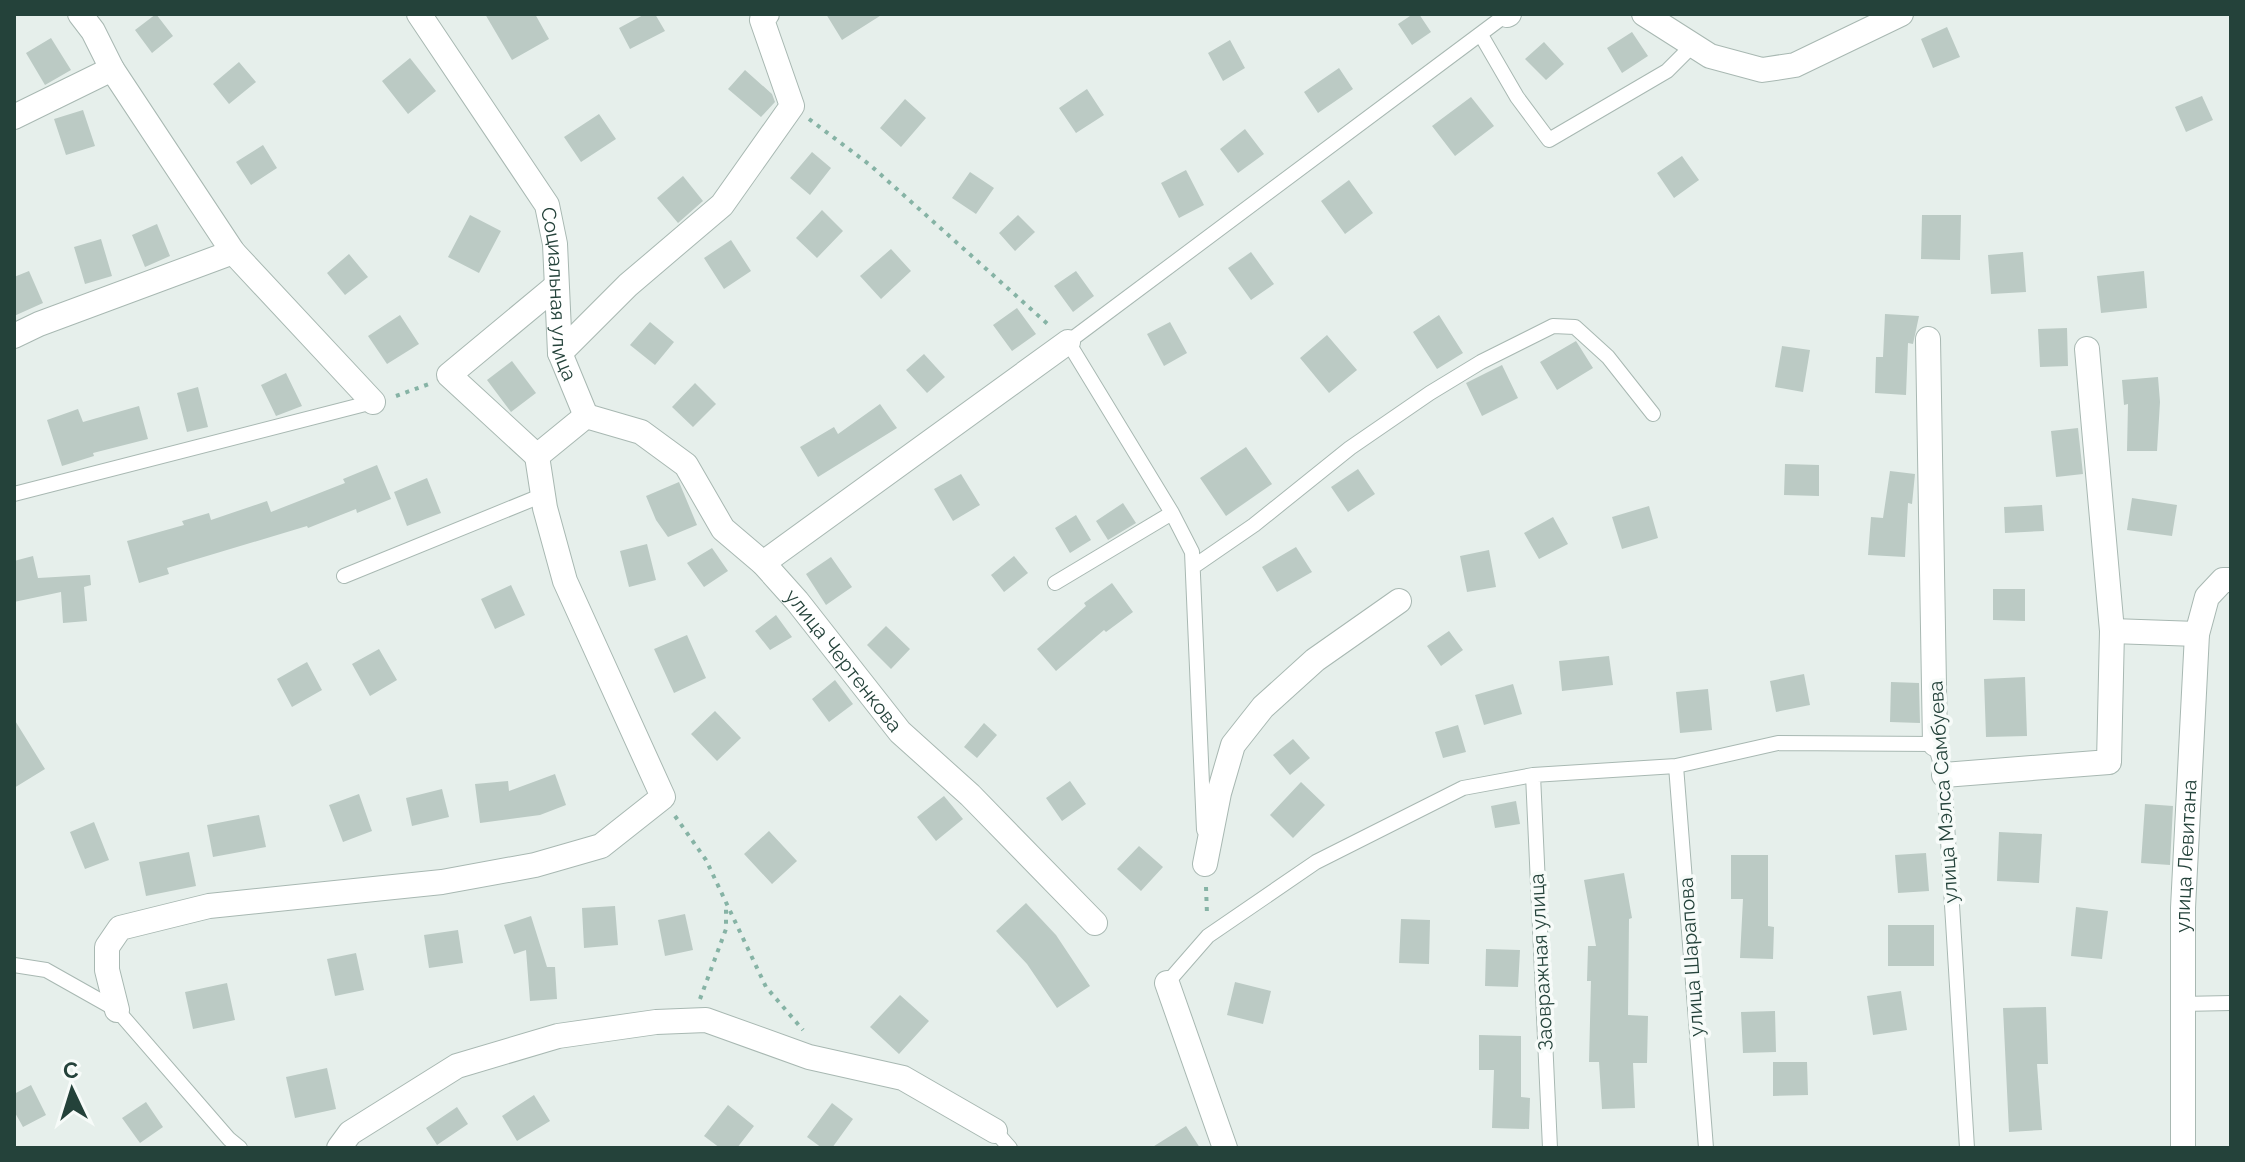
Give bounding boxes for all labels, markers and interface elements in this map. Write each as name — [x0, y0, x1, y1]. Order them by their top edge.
street label: Социальная улица — [536, 205, 582, 384]
street label: улица Чертенкова — [780, 584, 907, 737]
street label: улица Мэлса Самбуева — [1923, 680, 1963, 904]
street label: улица Левитана — [2171, 779, 2202, 933]
street label: Заовражная улица — [1524, 873, 1558, 1051]
street label: улица Шарапова — [1673, 877, 1709, 1037]
north arrow — [32, 1050, 112, 1130]
text: С — [62, 1057, 79, 1084]

